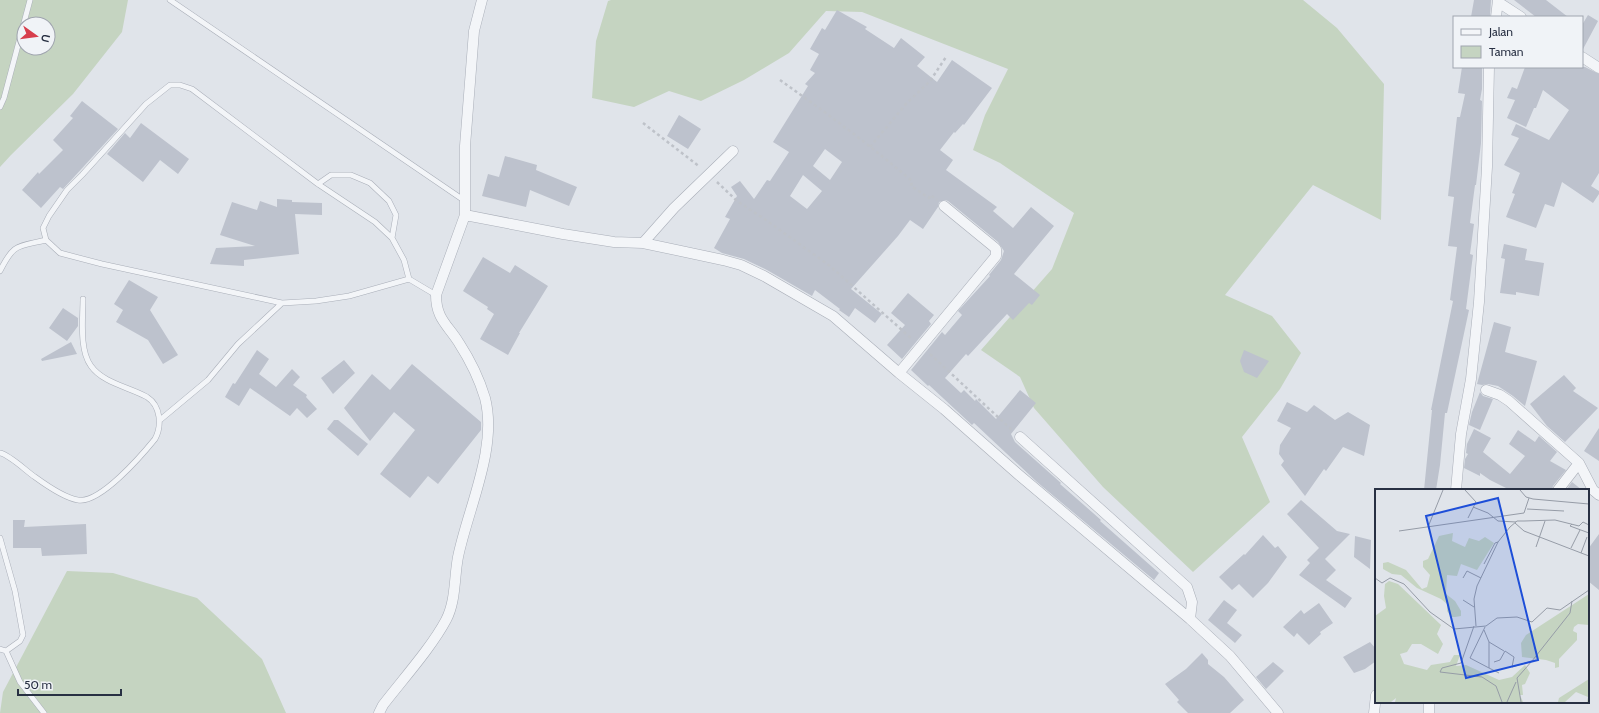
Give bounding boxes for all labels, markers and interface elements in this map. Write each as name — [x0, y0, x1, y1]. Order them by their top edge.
north arrow — [16, 16, 56, 56]
legend — [1453, 16, 1583, 68]
text: Jalan — [1488, 24, 1513, 39]
text: U — [38, 33, 53, 44]
text: Taman — [1489, 44, 1524, 59]
inset map — [1375, 489, 1589, 703]
scale bar — [18, 671, 121, 697]
text: 50 m — [24, 677, 52, 692]

